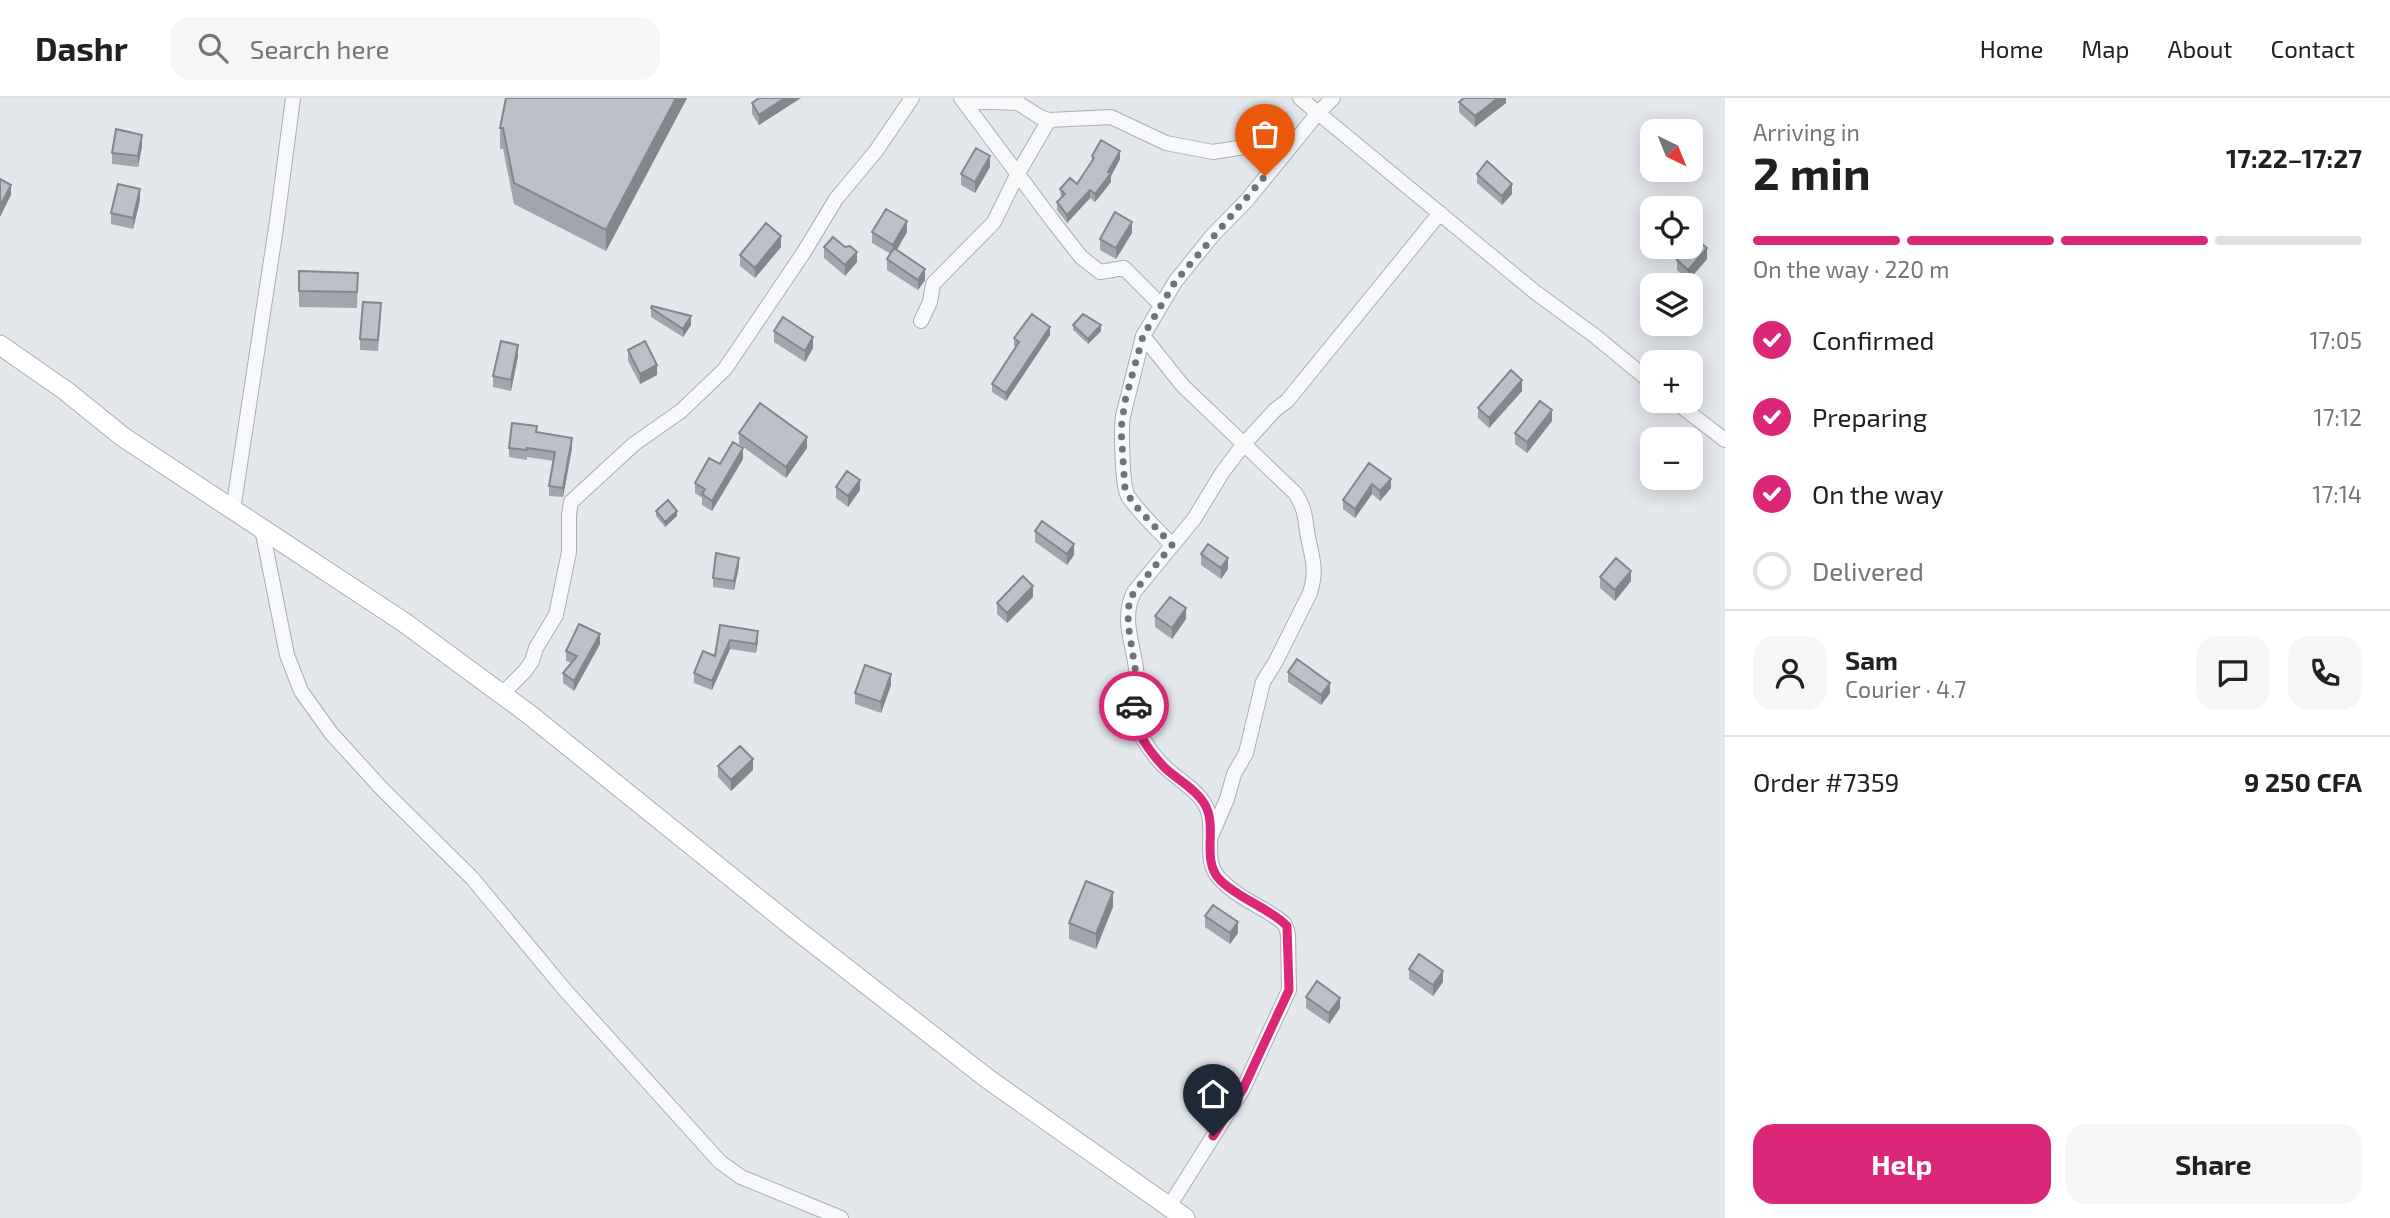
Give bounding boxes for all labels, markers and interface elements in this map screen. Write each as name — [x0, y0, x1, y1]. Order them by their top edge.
search box — [170, 17, 660, 80]
text: Dashr — [35, 28, 128, 68]
icon: search — [194, 29, 232, 67]
text: Search here — [250, 33, 389, 64]
text: Home — [1980, 34, 2043, 63]
text: Map — [2081, 34, 2129, 63]
text: About — [2167, 34, 2233, 63]
text: Contact — [2271, 34, 2355, 63]
pin — [1235, 104, 1295, 176]
icon: bag — [1246, 115, 1284, 153]
text: Arriving in — [1753, 118, 1860, 146]
north arrow — [1640, 119, 1703, 182]
map controls — [1640, 119, 1703, 490]
text: 17:22–17:27 — [2226, 142, 2362, 173]
text: 2 min — [1753, 144, 1871, 199]
button: locate — [1640, 196, 1703, 259]
text: On the way · 220 m — [1753, 255, 1949, 283]
button: layers — [1640, 273, 1703, 336]
icon: check — [1753, 321, 1791, 359]
text: Confirmed — [1812, 324, 1935, 355]
text: 17:05 — [2309, 326, 2362, 354]
button: + — [1640, 350, 1703, 413]
icon: check — [1753, 398, 1791, 436]
text: Preparing — [1812, 401, 1927, 432]
text: 17:12 — [2314, 403, 2362, 431]
button: − — [1640, 427, 1703, 490]
icon: check — [1753, 475, 1791, 513]
text: On the way — [1812, 478, 1943, 509]
text: 17:14 — [2312, 480, 2362, 508]
text: Delivered — [1812, 555, 1924, 586]
button: person — [1753, 636, 1827, 710]
button: chat — [2196, 636, 2270, 710]
button: phone — [2288, 636, 2362, 710]
text: Sam — [1845, 644, 1898, 675]
courier — [1099, 671, 1169, 741]
text: Courier · 4.7 — [1845, 675, 1966, 703]
icon: car — [1115, 687, 1153, 725]
text: Order #7359 — [1753, 766, 1899, 797]
text: 9 250 CFA — [2244, 766, 2362, 797]
pin — [1183, 1064, 1243, 1136]
icon: home — [1194, 1075, 1232, 1113]
button: Help — [1753, 1124, 2051, 1204]
button: Share — [2065, 1124, 2362, 1204]

